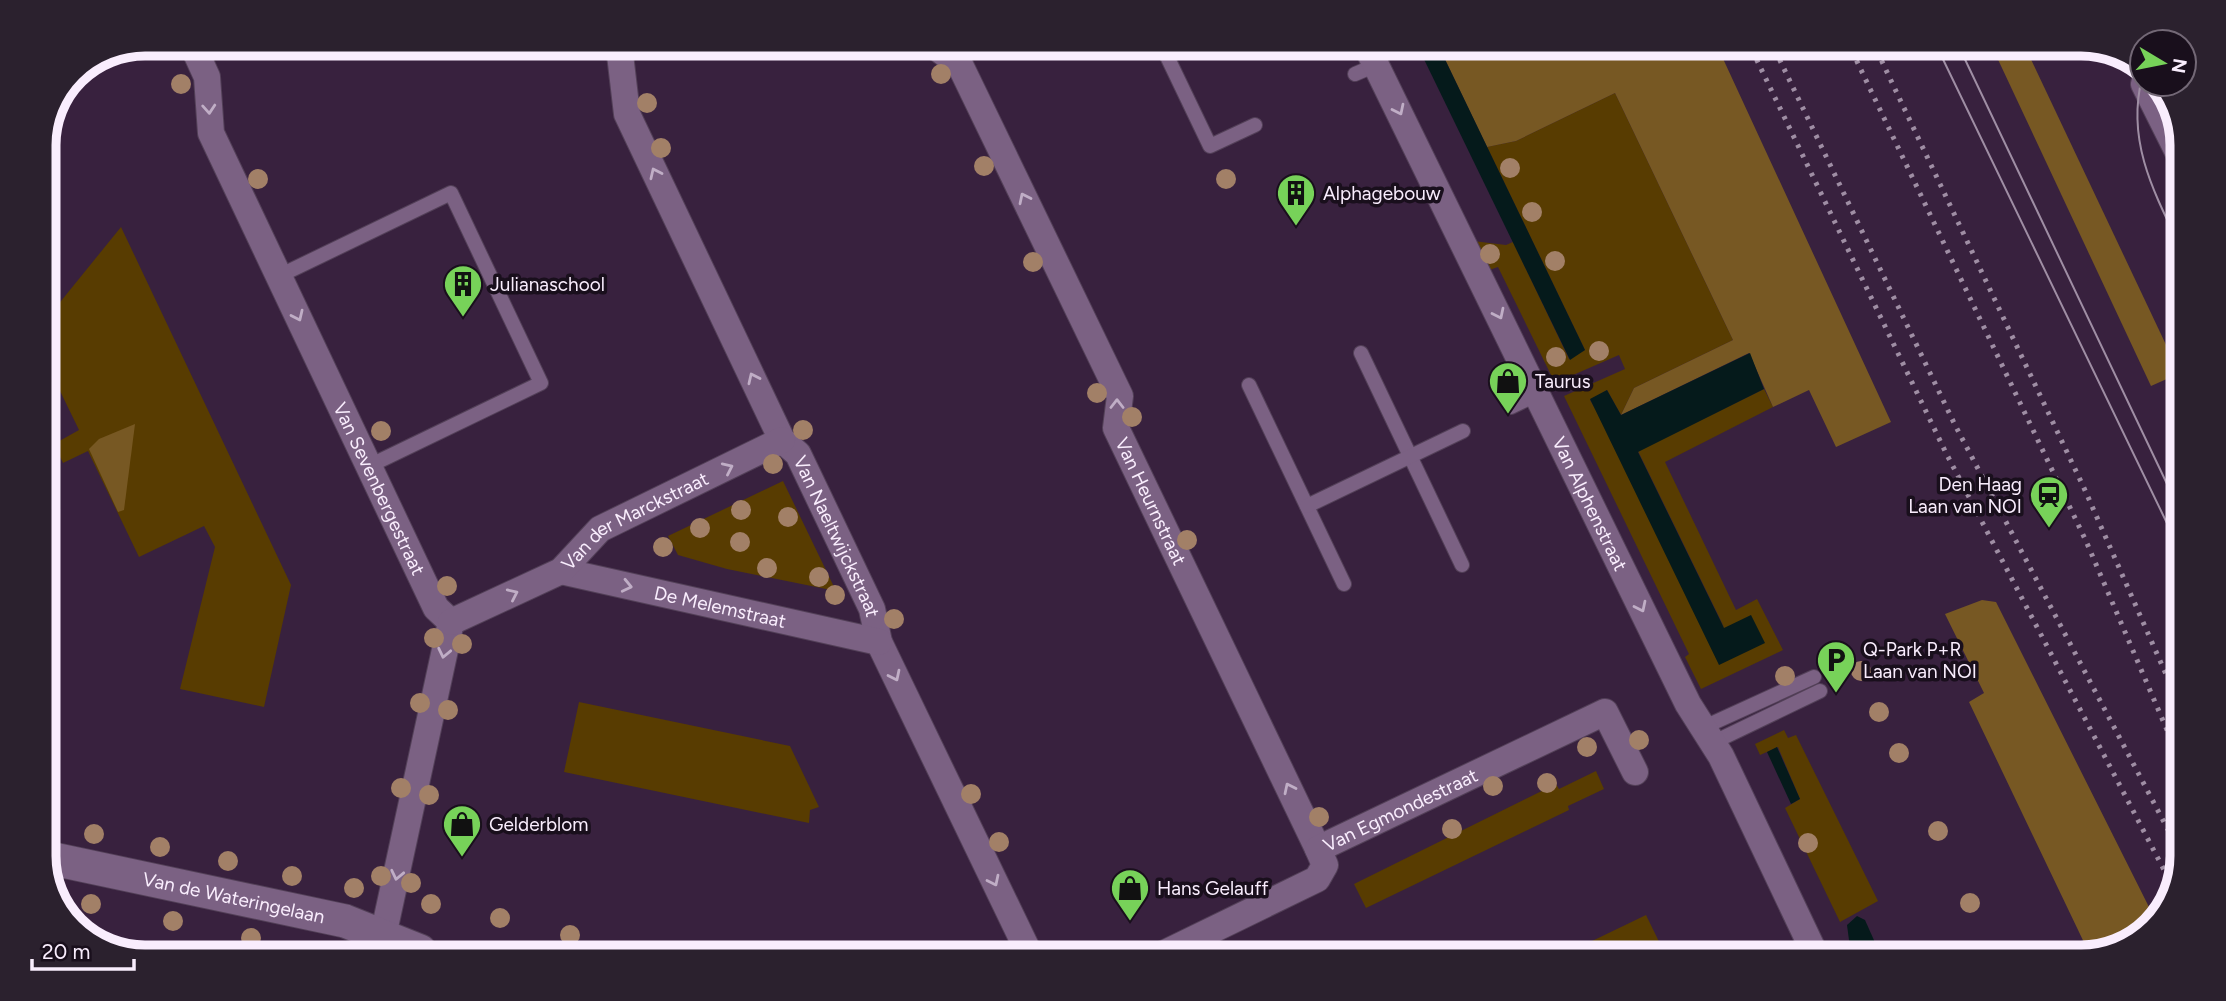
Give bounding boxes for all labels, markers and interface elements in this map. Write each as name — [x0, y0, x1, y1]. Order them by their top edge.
north arrow — [2128, 28, 2198, 98]
text: N — [2167, 57, 2192, 75]
one-way arrow — [1390, 103, 1404, 115]
one-way arrow — [201, 104, 216, 115]
one-way arrow — [649, 168, 663, 180]
building icon: Alphagebouw — [1275, 172, 1317, 227]
place label: Alphagebouw — [1323, 182, 1441, 205]
one-way arrow — [1018, 193, 1032, 205]
building icon: Julianaschool — [442, 263, 484, 318]
place label: Julianaschool — [490, 273, 605, 296]
one-way arrow — [1491, 307, 1505, 319]
one-way arrow — [290, 309, 304, 322]
shop icon: Taurus — [1487, 360, 1529, 415]
place label: Taurus — [1535, 370, 1591, 393]
one-way arrow — [747, 373, 761, 385]
one-way arrow — [1110, 398, 1125, 409]
street label: Van Sevenbergestraat — [329, 399, 430, 579]
street label: Van Alphenstraat — [1548, 433, 1633, 574]
street label: Van Heurnstraat — [1111, 434, 1191, 569]
street label: Van Naeltwijckstraat — [789, 452, 885, 619]
one-way arrow — [721, 463, 733, 477]
street label: Van der Marckstraat — [556, 466, 712, 575]
place label: Den Haag Laan van NOI — [1908, 473, 2022, 518]
station icon: Den Haag Laan van NOI — [2028, 474, 2070, 529]
one-way arrow — [621, 578, 633, 592]
street label: De Melemstraat — [652, 581, 788, 632]
one-way arrow — [506, 588, 518, 602]
one-way arrow — [1633, 600, 1647, 612]
place label: Q-Park P+R Laan van NOI — [1863, 638, 1977, 683]
parking icon: Q-Park P+R Laan van NOI — [1815, 639, 1857, 694]
one-way arrow — [438, 647, 453, 659]
one-way arrow — [887, 669, 901, 681]
street label: Van Egmondestraat — [1319, 763, 1481, 856]
one-way arrow — [1283, 782, 1297, 795]
shop icon: Gelderblom — [441, 803, 483, 858]
place label: Gelderblom — [489, 813, 588, 836]
street label: Van de Wateringelaan — [141, 867, 327, 928]
shop icon: Hans Gelauff — [1109, 867, 1151, 922]
one-way arrow — [390, 869, 405, 881]
one-way arrow — [986, 874, 1000, 886]
place label: Hans Gelauff — [1157, 877, 1268, 900]
scale bar — [32, 928, 133, 972]
text: 20 m — [42, 939, 90, 964]

